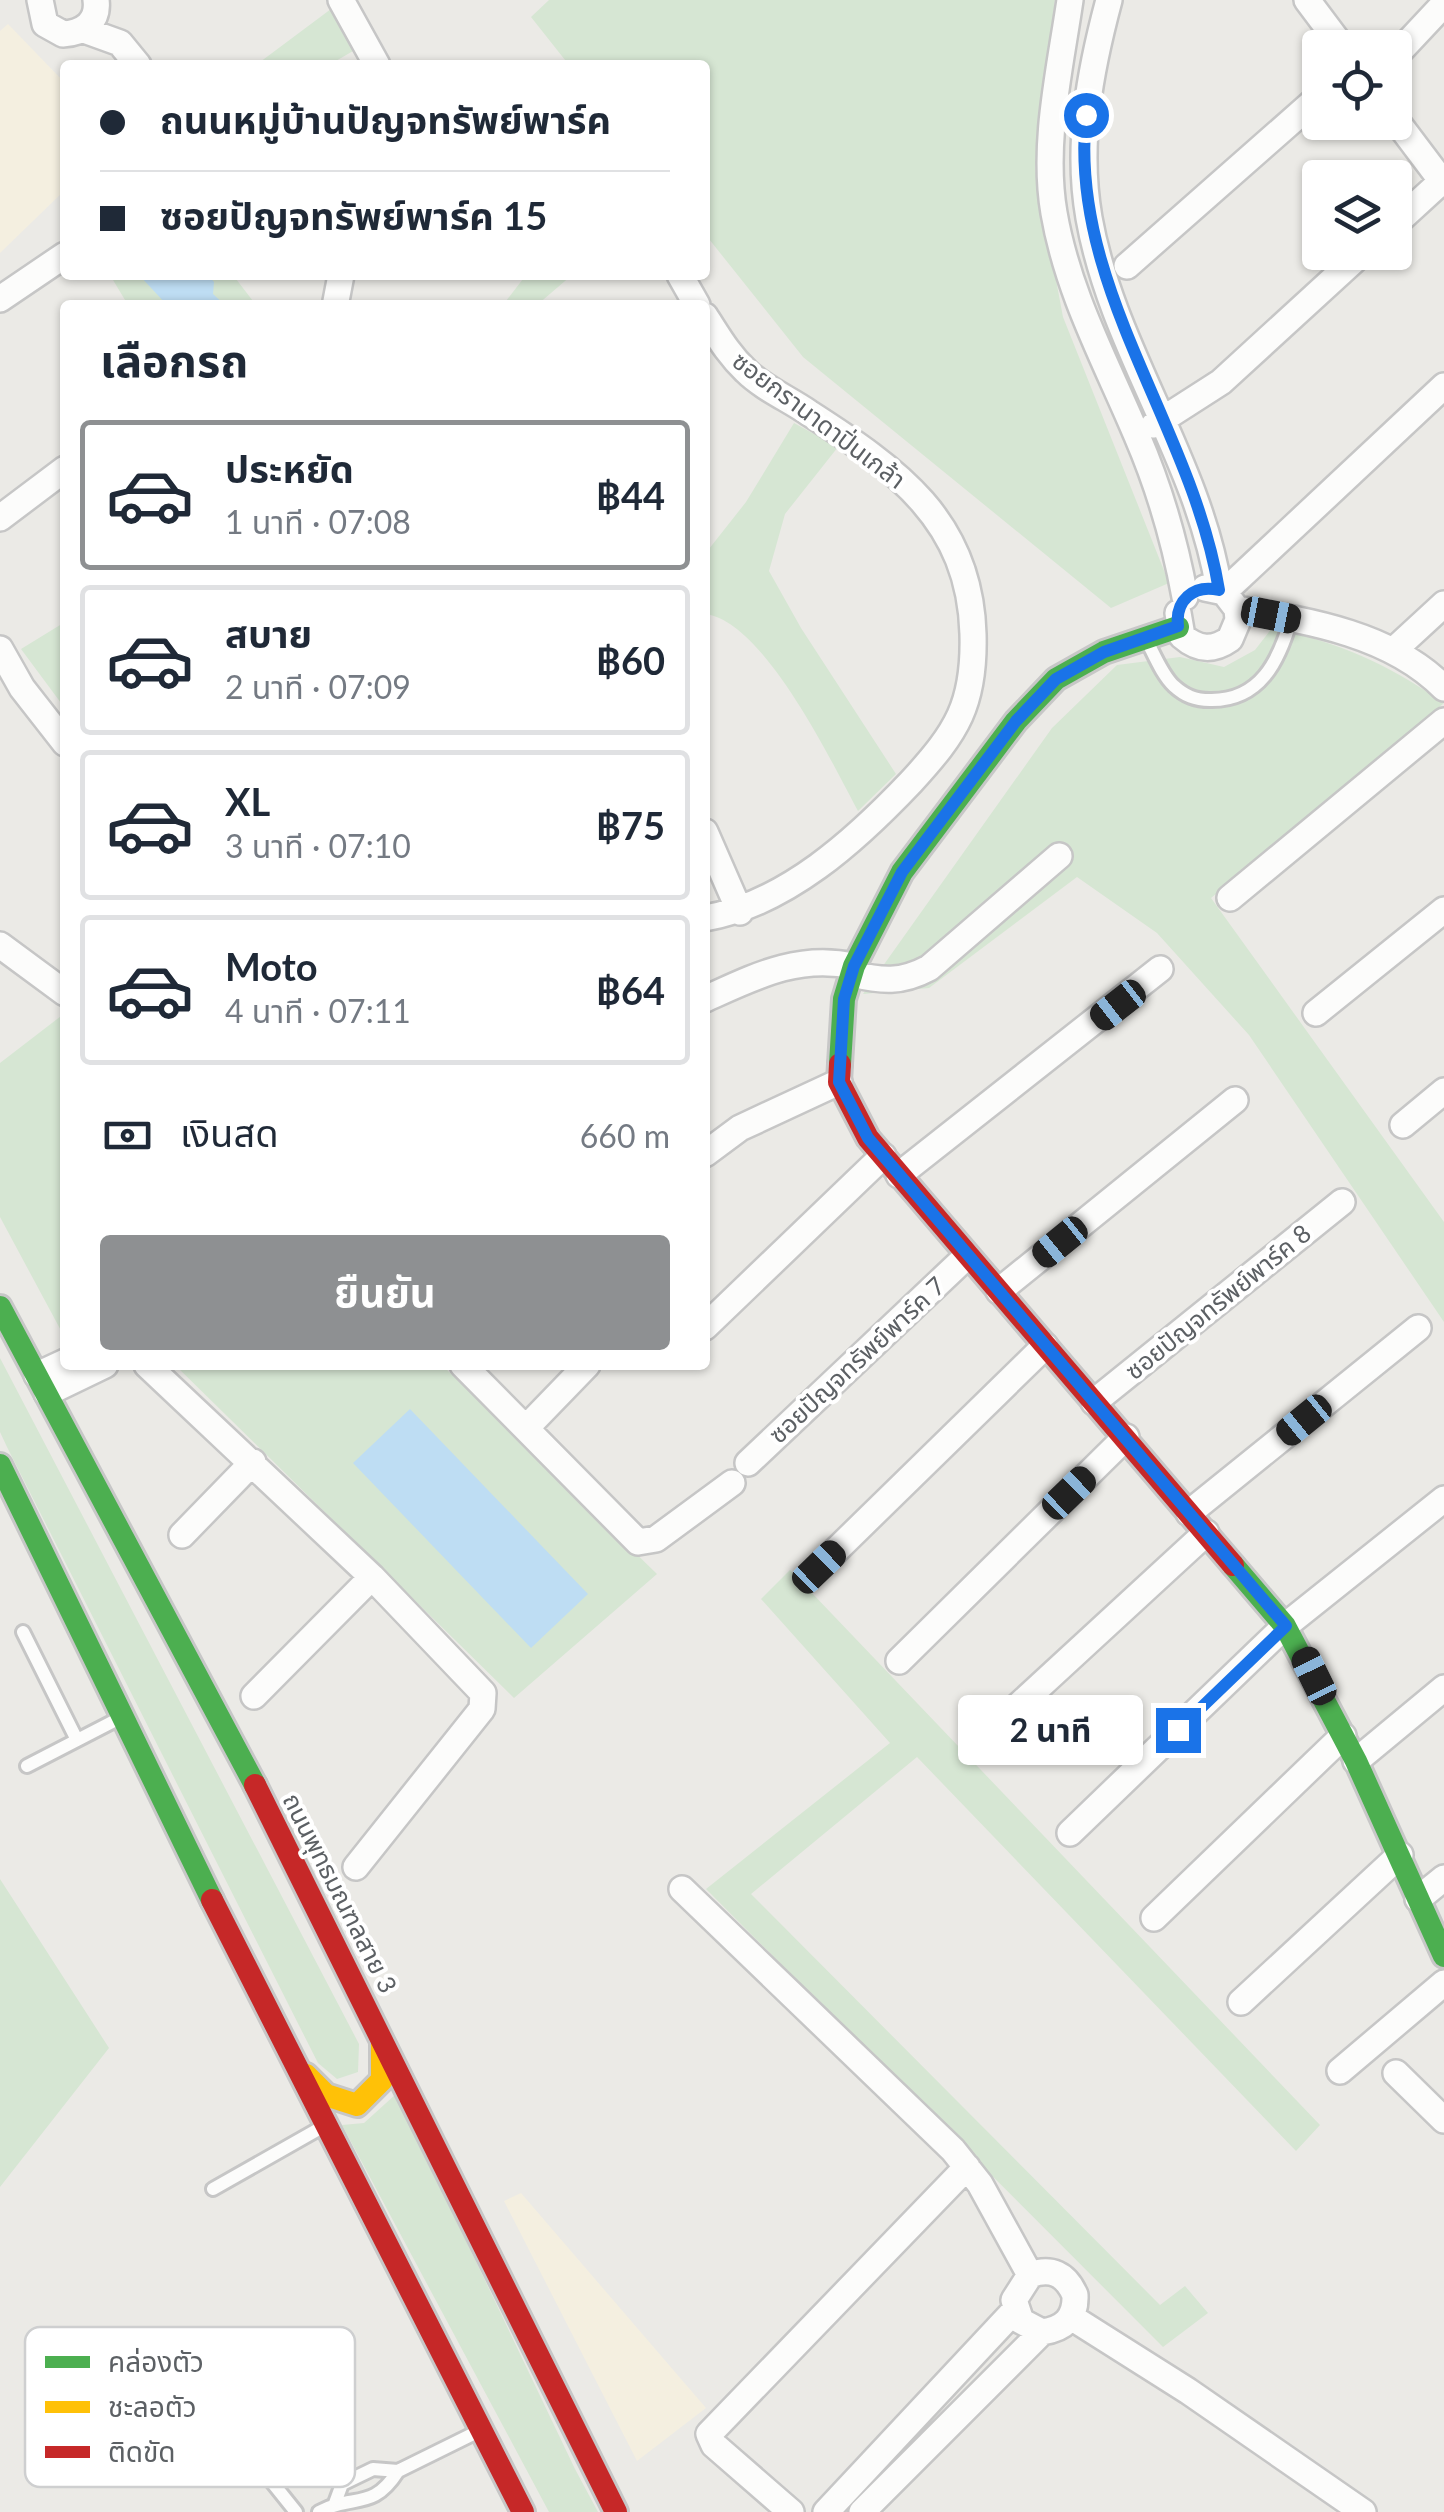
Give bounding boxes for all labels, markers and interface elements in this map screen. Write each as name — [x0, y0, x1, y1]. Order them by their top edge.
map controls — [1302, 30, 1412, 270]
button: locate — [1302, 30, 1412, 140]
route start — [1064, 93, 1109, 138]
text: ถนนหมู่บ้านปัญจทรัพย์พาร์ค — [160, 96, 611, 142]
button: layers — [1302, 160, 1412, 270]
text: ซอยปัญจทรัพย์พาร์ค 15 — [160, 192, 547, 238]
text: เลือกรถ — [100, 333, 248, 387]
street label: ซอยกรานาดาปิ่นเกล้า — [727, 344, 912, 494]
text: ประหยัด — [225, 445, 354, 491]
icon: car — [105, 450, 195, 540]
text: ฿44 — [595, 472, 665, 518]
text: 1 นาที · 07:08 — [225, 502, 411, 541]
car — [1239, 595, 1303, 635]
text: สบาย — [225, 610, 312, 656]
icon: car — [105, 615, 195, 705]
text: ฿60 — [595, 637, 665, 683]
text: 2 นาที · 07:09 — [225, 667, 411, 706]
text: XL — [225, 778, 270, 824]
icon: car — [105, 780, 195, 870]
text: ฿75 — [595, 802, 665, 848]
text: 3 นาที · 07:10 — [225, 826, 411, 865]
text: Moto — [225, 943, 318, 989]
icon: car — [105, 945, 195, 1035]
text: ฿64 — [595, 967, 665, 1013]
car — [1085, 975, 1151, 1035]
text: 4 นาที · 07:11 — [225, 991, 411, 1030]
icon: cash — [100, 1108, 155, 1163]
text: เงินสด — [180, 1109, 279, 1155]
text: 660 m — [580, 1116, 670, 1155]
car — [1027, 1211, 1093, 1273]
street label: ซอยปัญจทรัพย์พาร์ค 8 — [1119, 1217, 1316, 1385]
button: ยืนยัน — [100, 1235, 670, 1350]
street label: ซอยปัญจทรัพย์พาร์ค 7 — [762, 1270, 951, 1449]
car — [1271, 1389, 1337, 1451]
car — [1037, 1461, 1101, 1525]
car — [787, 1535, 851, 1599]
car — [1287, 1642, 1341, 1710]
callout: 2 นาที — [958, 1695, 1143, 1765]
route end — [1156, 1708, 1201, 1753]
text: 2 นาที — [1010, 1710, 1091, 1749]
street label: ถนนพุทธมณฑลสาย 3 — [276, 1788, 404, 1998]
legend — [25, 2327, 355, 2487]
text: คล่องตัว — [108, 2344, 204, 2378]
text: ชะลอตัว — [108, 2389, 197, 2423]
text: ติดขัด — [108, 2434, 176, 2468]

